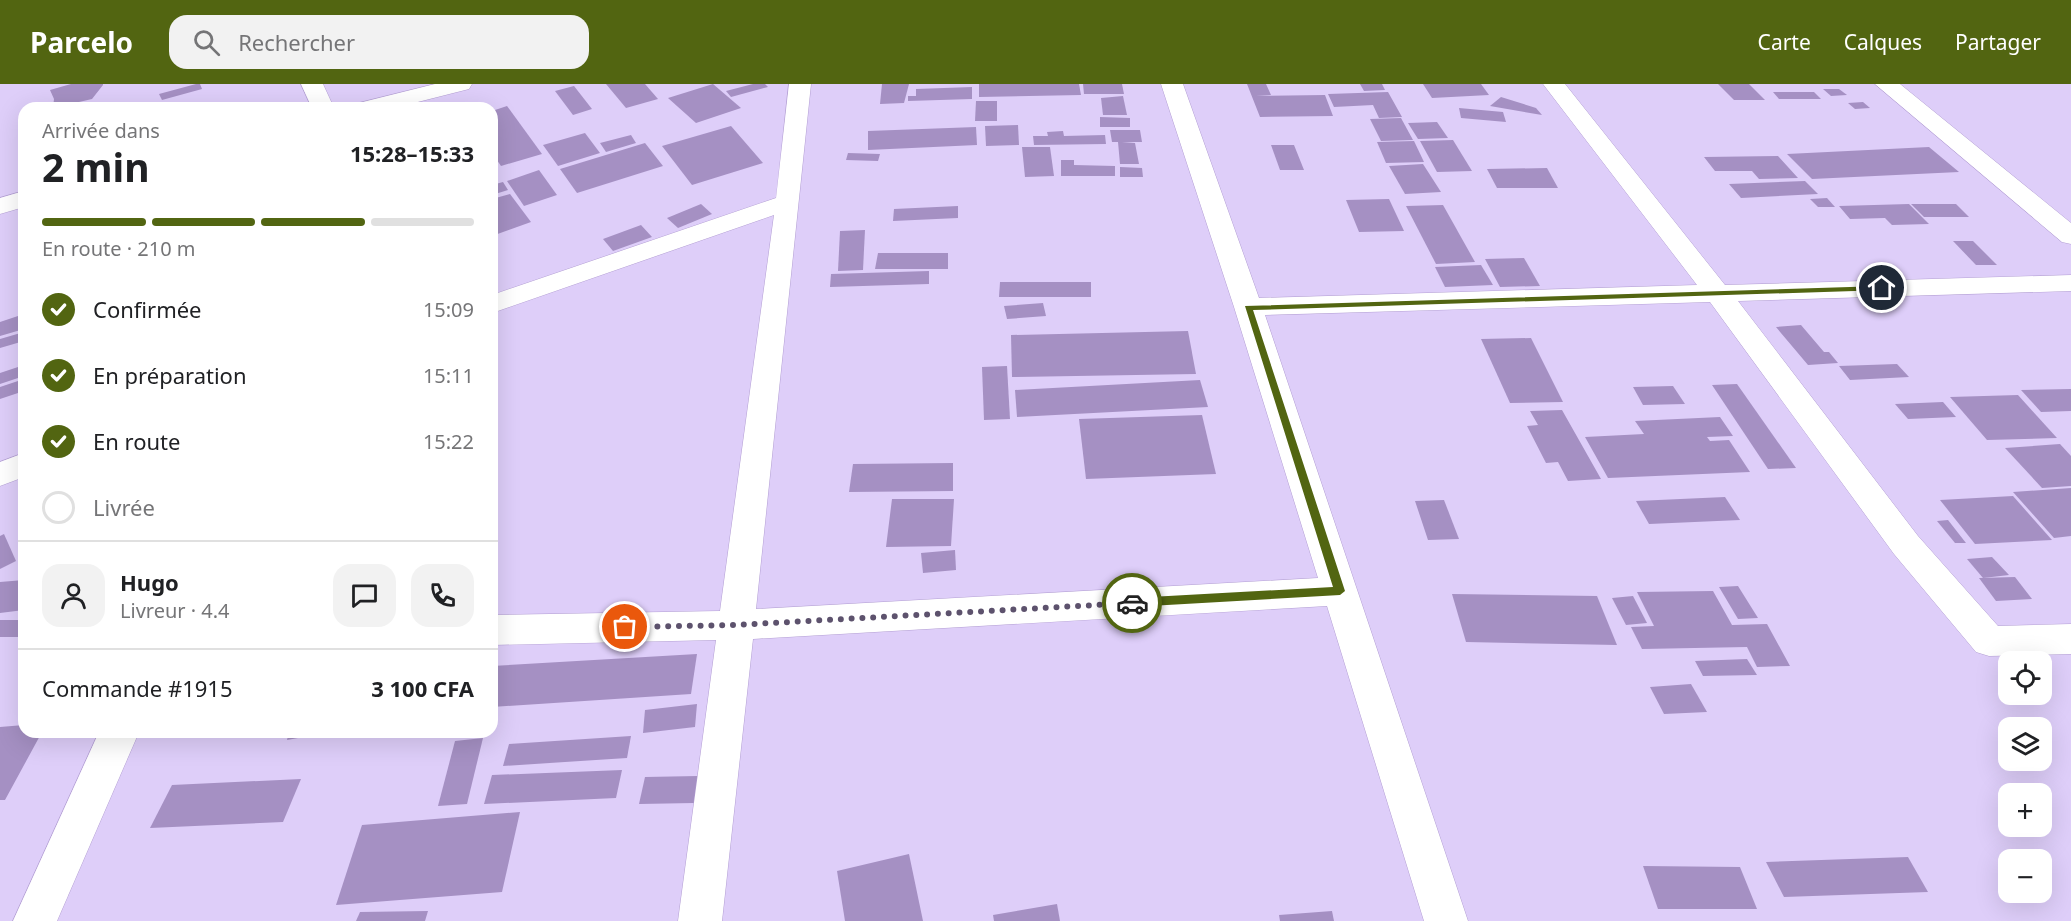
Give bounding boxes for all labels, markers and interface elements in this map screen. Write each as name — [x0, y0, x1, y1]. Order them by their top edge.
search box — [169, 15, 589, 69]
text: Parcelo — [30, 23, 133, 61]
icon: search — [190, 26, 223, 59]
text: Rechercher — [238, 27, 355, 57]
text: Carte — [1758, 28, 1811, 56]
text: Calques — [1844, 28, 1922, 56]
text: Partager — [1955, 28, 2041, 56]
text: Arrivée dans — [42, 117, 160, 144]
text: 15:28–15:33 — [350, 138, 474, 168]
text: 2 min — [42, 140, 149, 193]
text: En route · 210 m — [42, 235, 195, 262]
pin — [1856, 262, 1907, 313]
icon: home — [1865, 271, 1898, 304]
icon: check — [42, 293, 75, 326]
text: Confirmée — [93, 294, 202, 324]
text: 15:09 — [423, 296, 474, 323]
icon: check — [42, 359, 75, 392]
text: En préparation — [93, 360, 247, 390]
text: 15:11 — [423, 362, 474, 389]
icon: check — [42, 425, 75, 458]
text: En route — [93, 426, 180, 456]
text: 15:22 — [423, 428, 474, 455]
text: Livrée — [93, 492, 155, 522]
button: person — [42, 564, 105, 627]
button: chat — [333, 564, 396, 627]
button: phone — [411, 564, 474, 627]
text: Hugo — [120, 567, 179, 597]
courier — [1102, 573, 1162, 633]
icon: car — [1116, 587, 1149, 620]
text: Livreur · 4.4 — [120, 597, 230, 624]
pin — [599, 601, 650, 652]
icon: bag — [608, 610, 641, 643]
map controls — [1998, 651, 2052, 903]
button: locate — [1998, 651, 2052, 705]
text: Commande #1915 — [42, 673, 233, 703]
text: 3 100 CFA — [371, 673, 474, 703]
button: layers — [1998, 717, 2052, 771]
button: + — [1998, 783, 2052, 837]
button: − — [1998, 849, 2052, 903]

